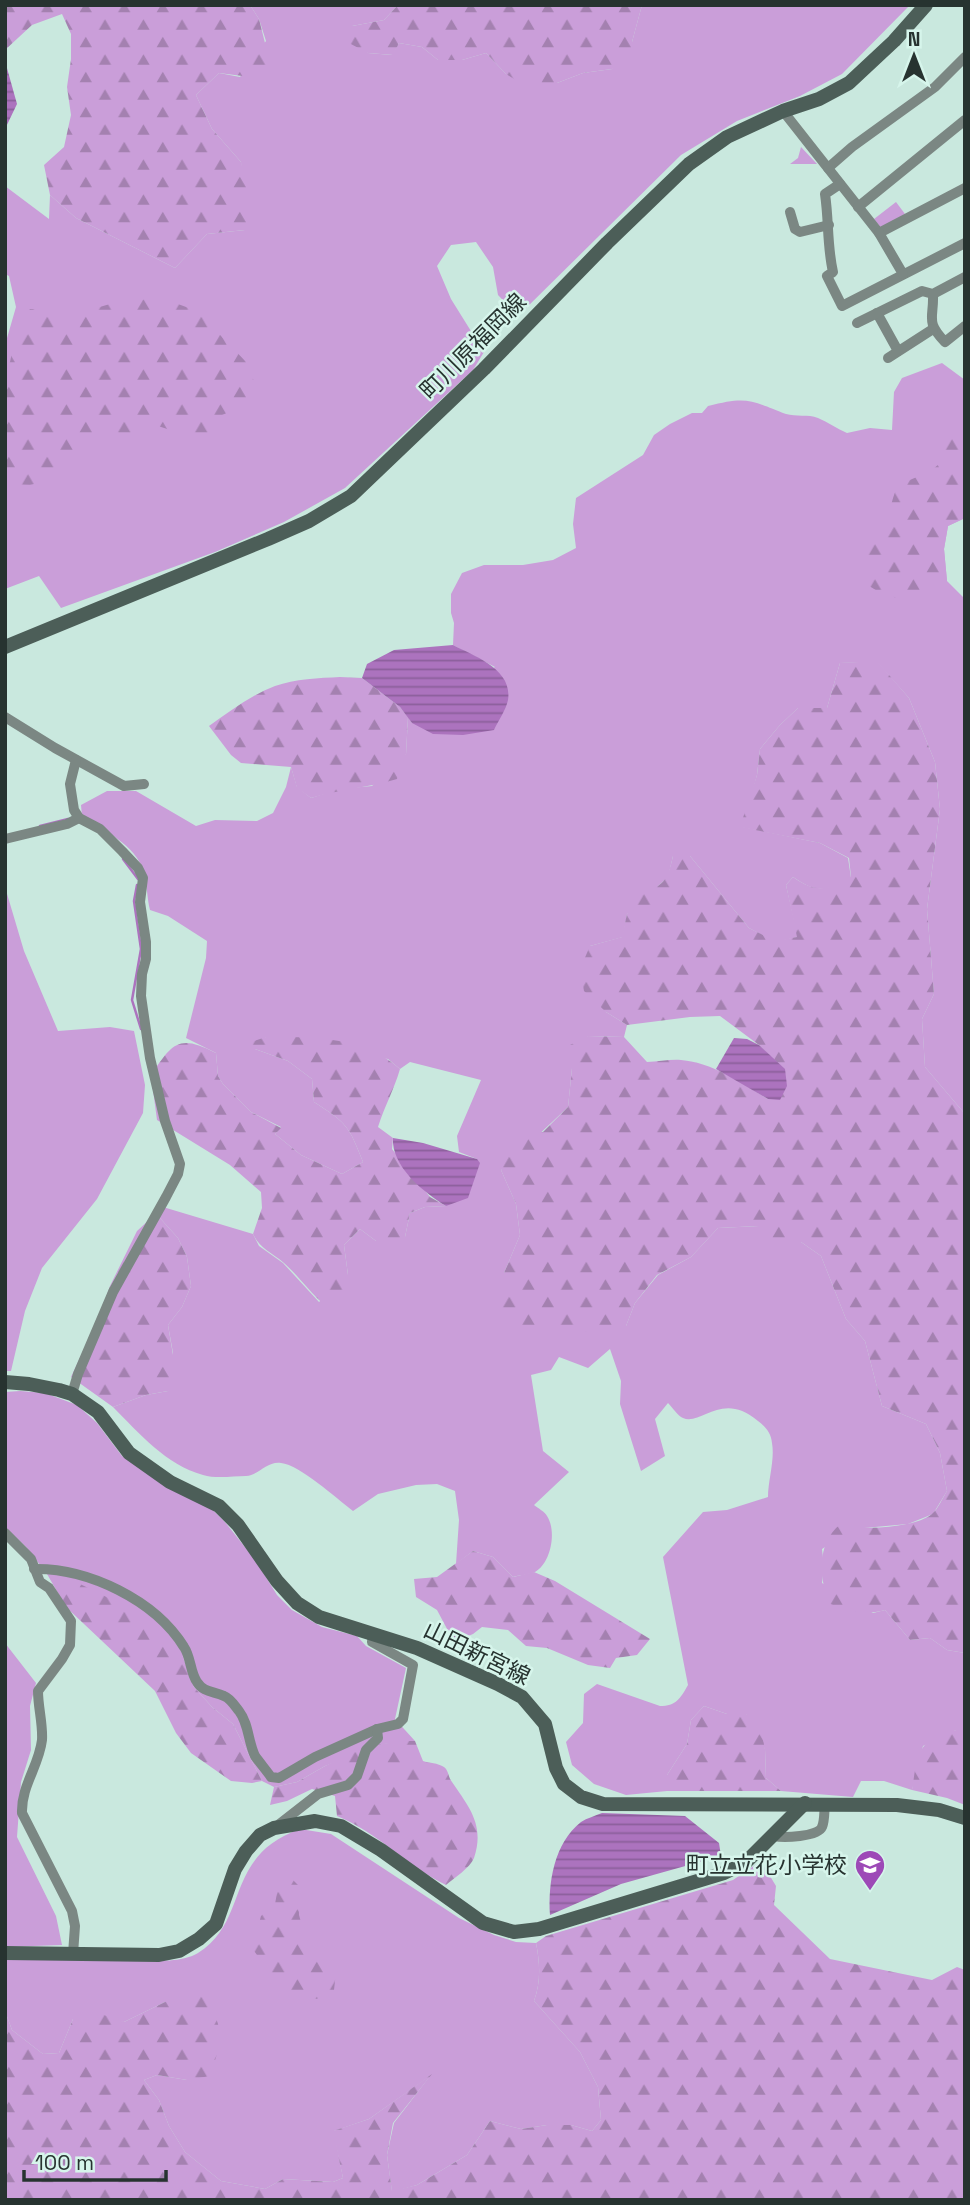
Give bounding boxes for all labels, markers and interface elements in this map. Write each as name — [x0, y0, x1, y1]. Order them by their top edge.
north arrow — [879, 21, 949, 91]
text: N — [908, 27, 920, 52]
street label: 町川原福岡線 — [414, 287, 532, 405]
street label: 山田新宮線 — [419, 1614, 535, 1692]
school or university icon: 町立立花小学校 — [853, 1848, 887, 1892]
place label: 町立立花小学校 — [686, 1850, 847, 1880]
scale bar — [24, 2138, 166, 2182]
text: 100 m — [35, 2149, 94, 2176]

